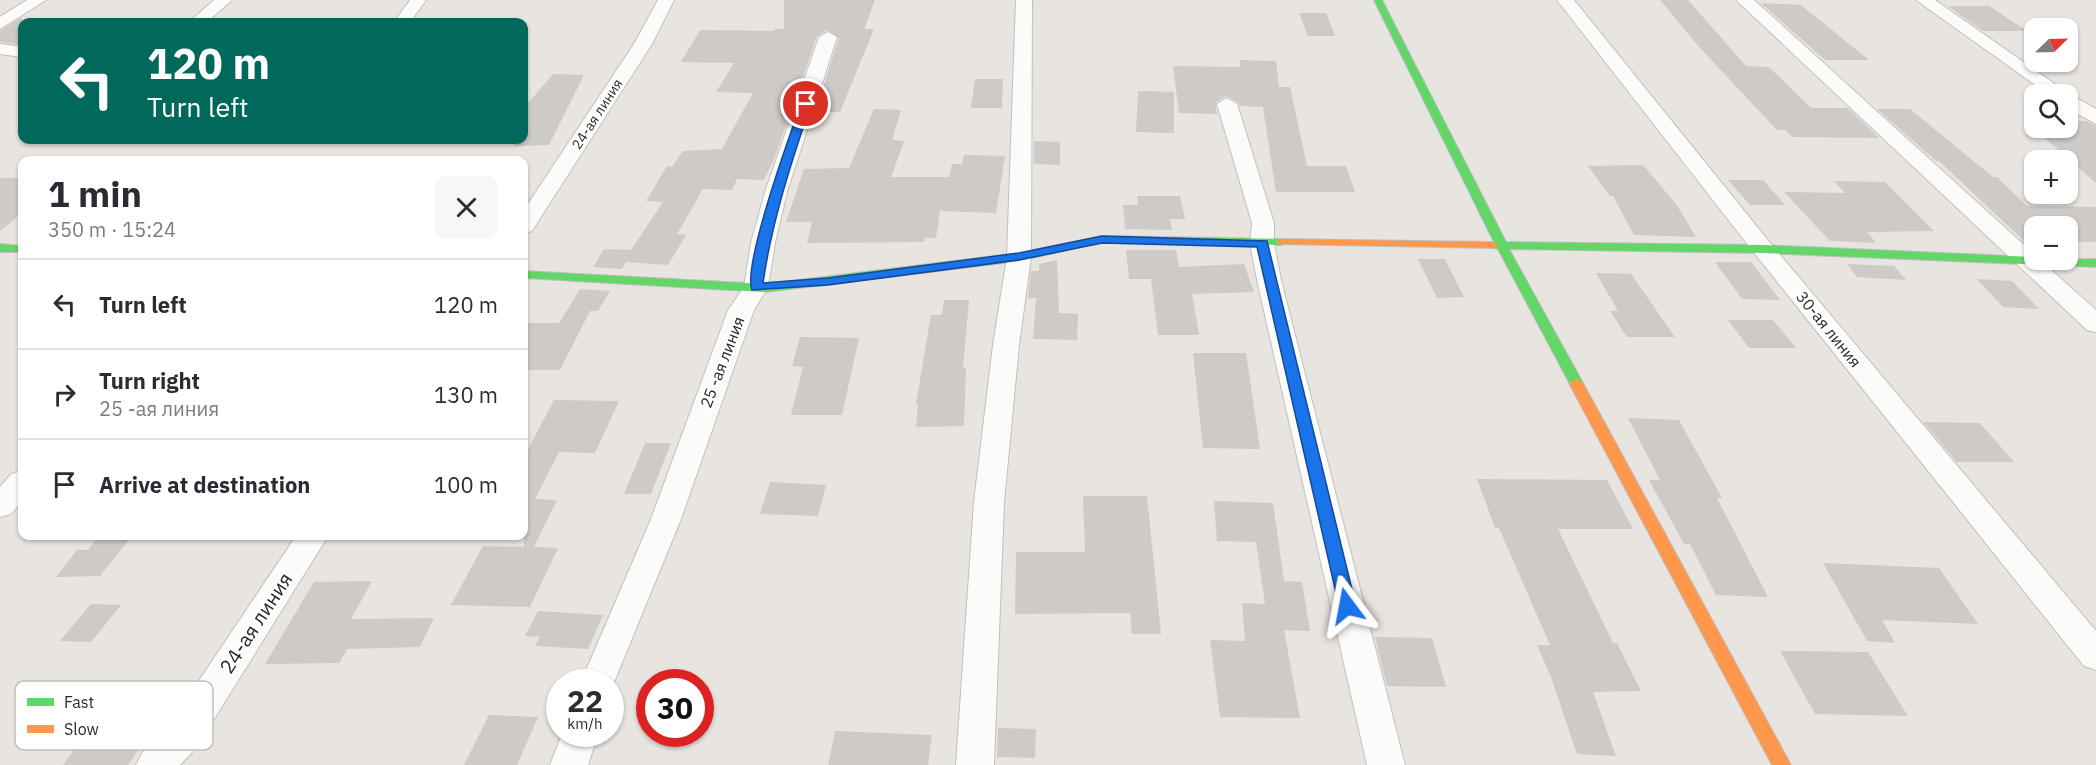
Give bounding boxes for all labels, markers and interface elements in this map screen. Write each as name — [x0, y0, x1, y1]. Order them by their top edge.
north arrow — [2024, 18, 2078, 72]
map controls — [2024, 18, 2078, 270]
text: 120 m — [147, 36, 270, 91]
icon: left — [48, 42, 126, 120]
street label: 24-ая линия — [567, 75, 627, 153]
pin — [780, 78, 831, 129]
button: search — [2024, 84, 2078, 138]
icon: arrive — [789, 87, 822, 120]
text: Turn left — [147, 89, 248, 124]
button: + — [2024, 150, 2078, 204]
text: 1 min — [48, 170, 142, 217]
button: close — [435, 176, 498, 239]
text: 350 m · 15:24 — [48, 216, 176, 243]
button: − — [2024, 216, 2078, 270]
street label: 30-ая линия — [1792, 287, 1866, 371]
icon: left — [48, 288, 81, 321]
text: Turn left — [99, 290, 187, 319]
text: 120 m — [434, 290, 498, 319]
street label: 25 -ая линия — [695, 314, 749, 410]
text: Turn right — [99, 366, 200, 395]
icon: right — [48, 378, 81, 411]
text: 130 m — [434, 380, 498, 409]
text: 25 -ая линия — [99, 395, 219, 422]
icon: arrive — [48, 468, 81, 501]
text: Arrive at destination — [99, 470, 310, 499]
text: 100 m — [434, 470, 498, 499]
street label: 24-ая линия — [213, 567, 298, 678]
position arrow — [1315, 574, 1379, 638]
speed limit sign: 30 — [636, 669, 714, 747]
legend — [15, 681, 213, 750]
text: 22 — [567, 681, 603, 720]
text: Fast — [64, 692, 94, 712]
text: km/h — [567, 714, 603, 733]
text: Slow — [64, 719, 99, 739]

